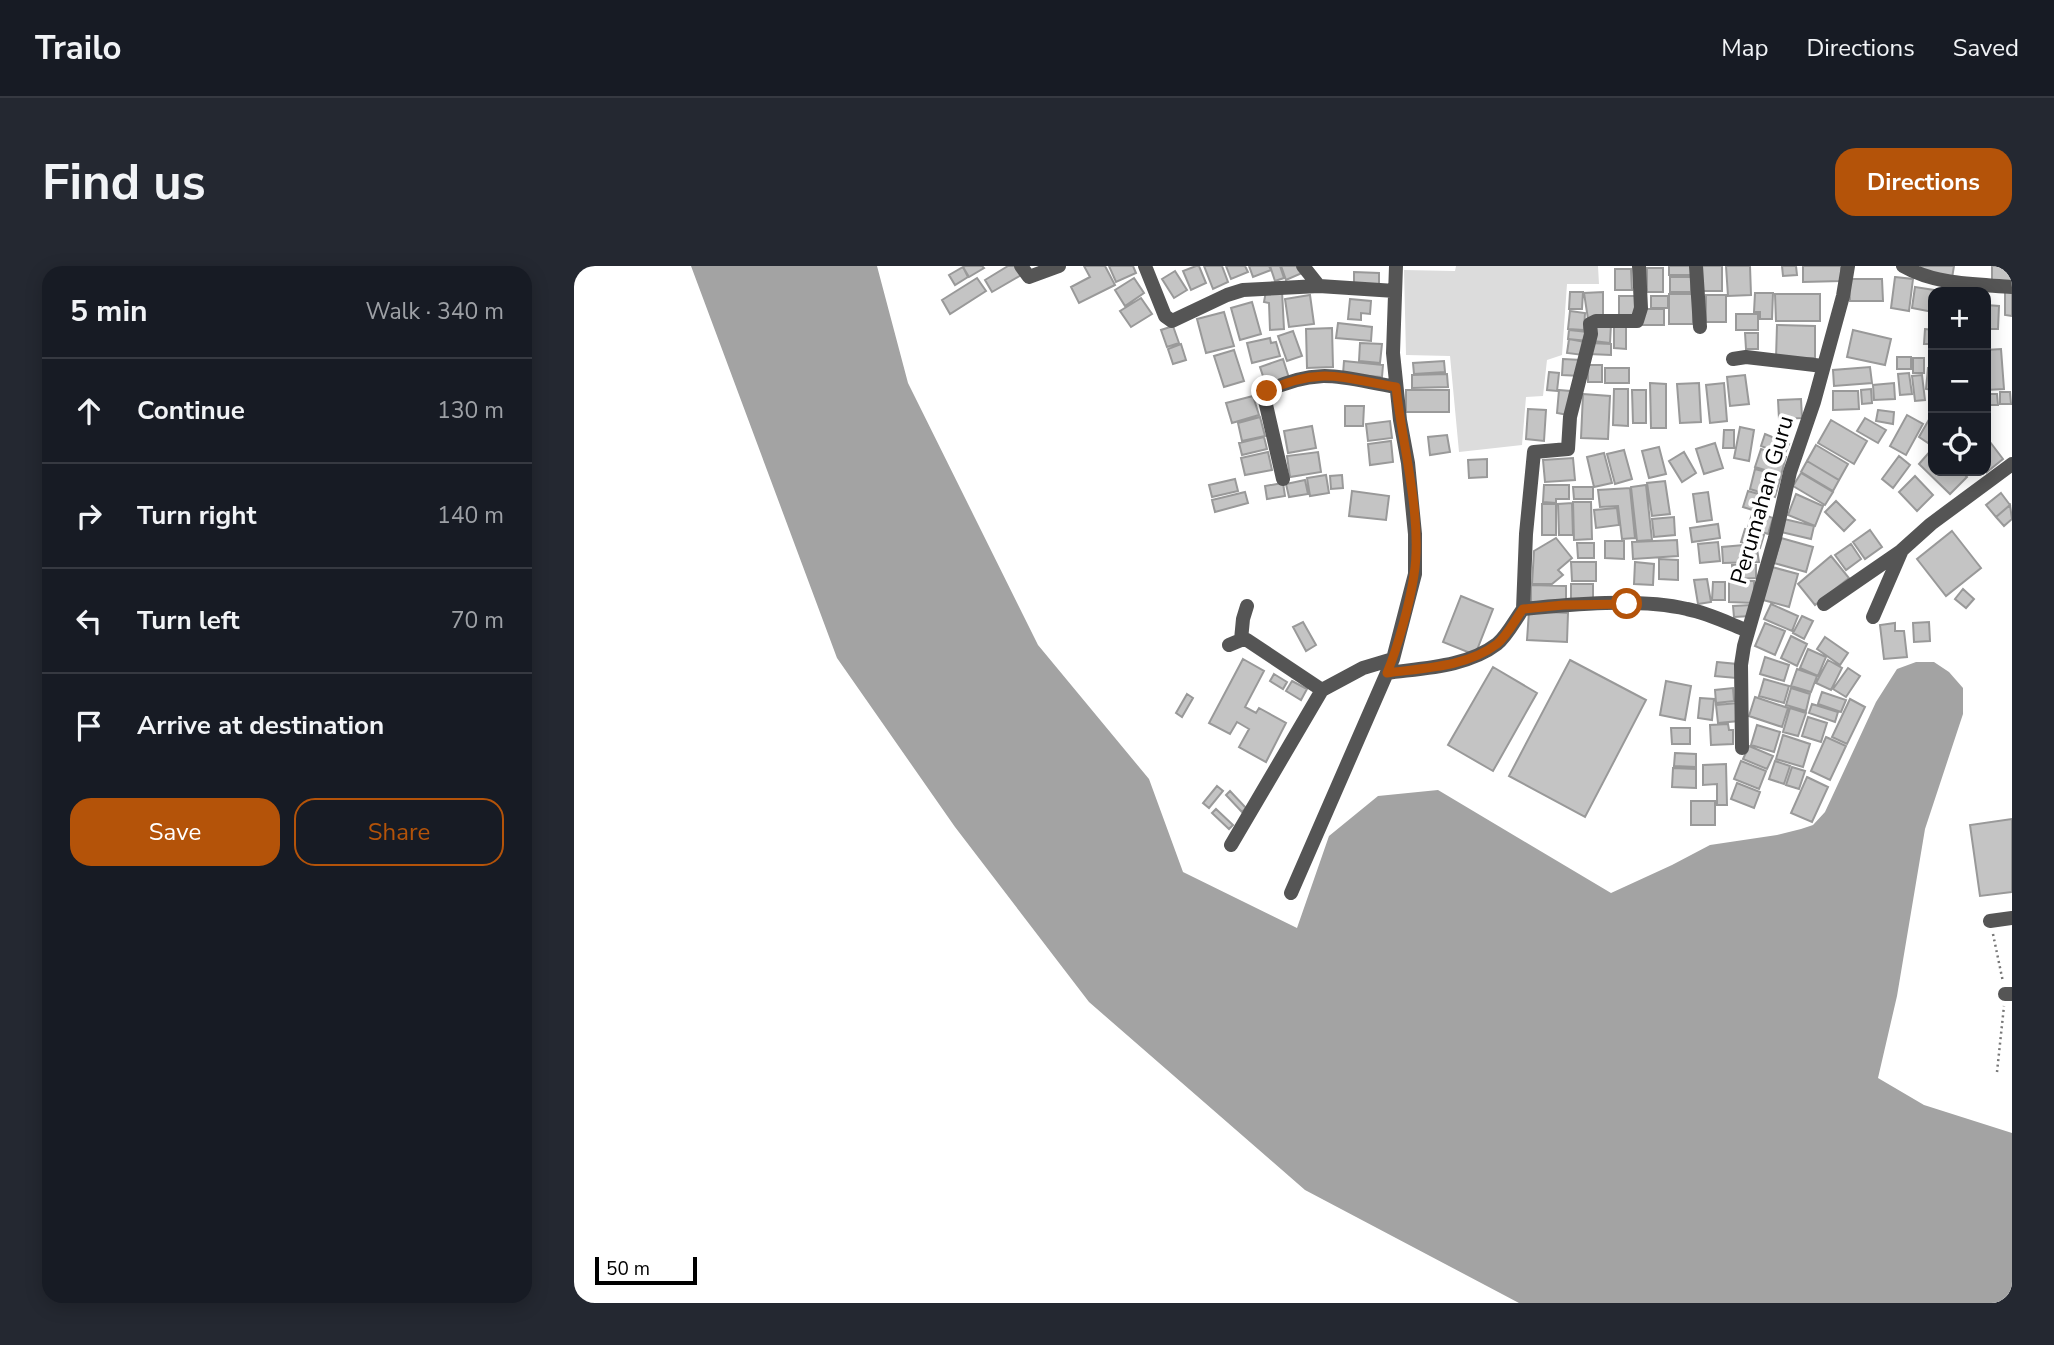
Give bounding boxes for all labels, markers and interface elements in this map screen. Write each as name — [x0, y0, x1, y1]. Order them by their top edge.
text: Trailo — [35, 26, 122, 71]
text: Map — [1721, 32, 1768, 64]
text: Directions — [1806, 32, 1915, 64]
text: Saved — [1953, 32, 2019, 64]
button: Directions — [1835, 148, 2012, 216]
text: Find us — [42, 149, 206, 216]
map controls — [1928, 287, 1991, 476]
button: + — [1928, 287, 1991, 350]
text: 5 min — [70, 291, 148, 332]
text: Walk · 340 m — [365, 296, 504, 327]
button: − — [1928, 350, 1991, 413]
route end — [1251, 375, 1282, 406]
icon: ahead — [70, 392, 108, 430]
text: Continue — [137, 393, 245, 428]
text: 130 m — [437, 395, 504, 426]
street label: Perumahan Guru — [1723, 412, 1801, 588]
button: locate — [1928, 413, 1991, 476]
icon: right — [70, 497, 108, 535]
text: Turn right — [137, 498, 256, 533]
text: 140 m — [437, 500, 504, 531]
route start — [1611, 588, 1642, 619]
icon: left — [70, 602, 108, 640]
text: Turn left — [137, 603, 240, 638]
text: 70 m — [451, 605, 504, 636]
icon: arrive — [70, 707, 108, 745]
text: Arrive at destination — [137, 708, 384, 743]
button: Save — [70, 798, 280, 866]
button: Share — [294, 798, 504, 866]
scale bar — [595, 1254, 696, 1286]
text: 50 m — [606, 1256, 650, 1282]

